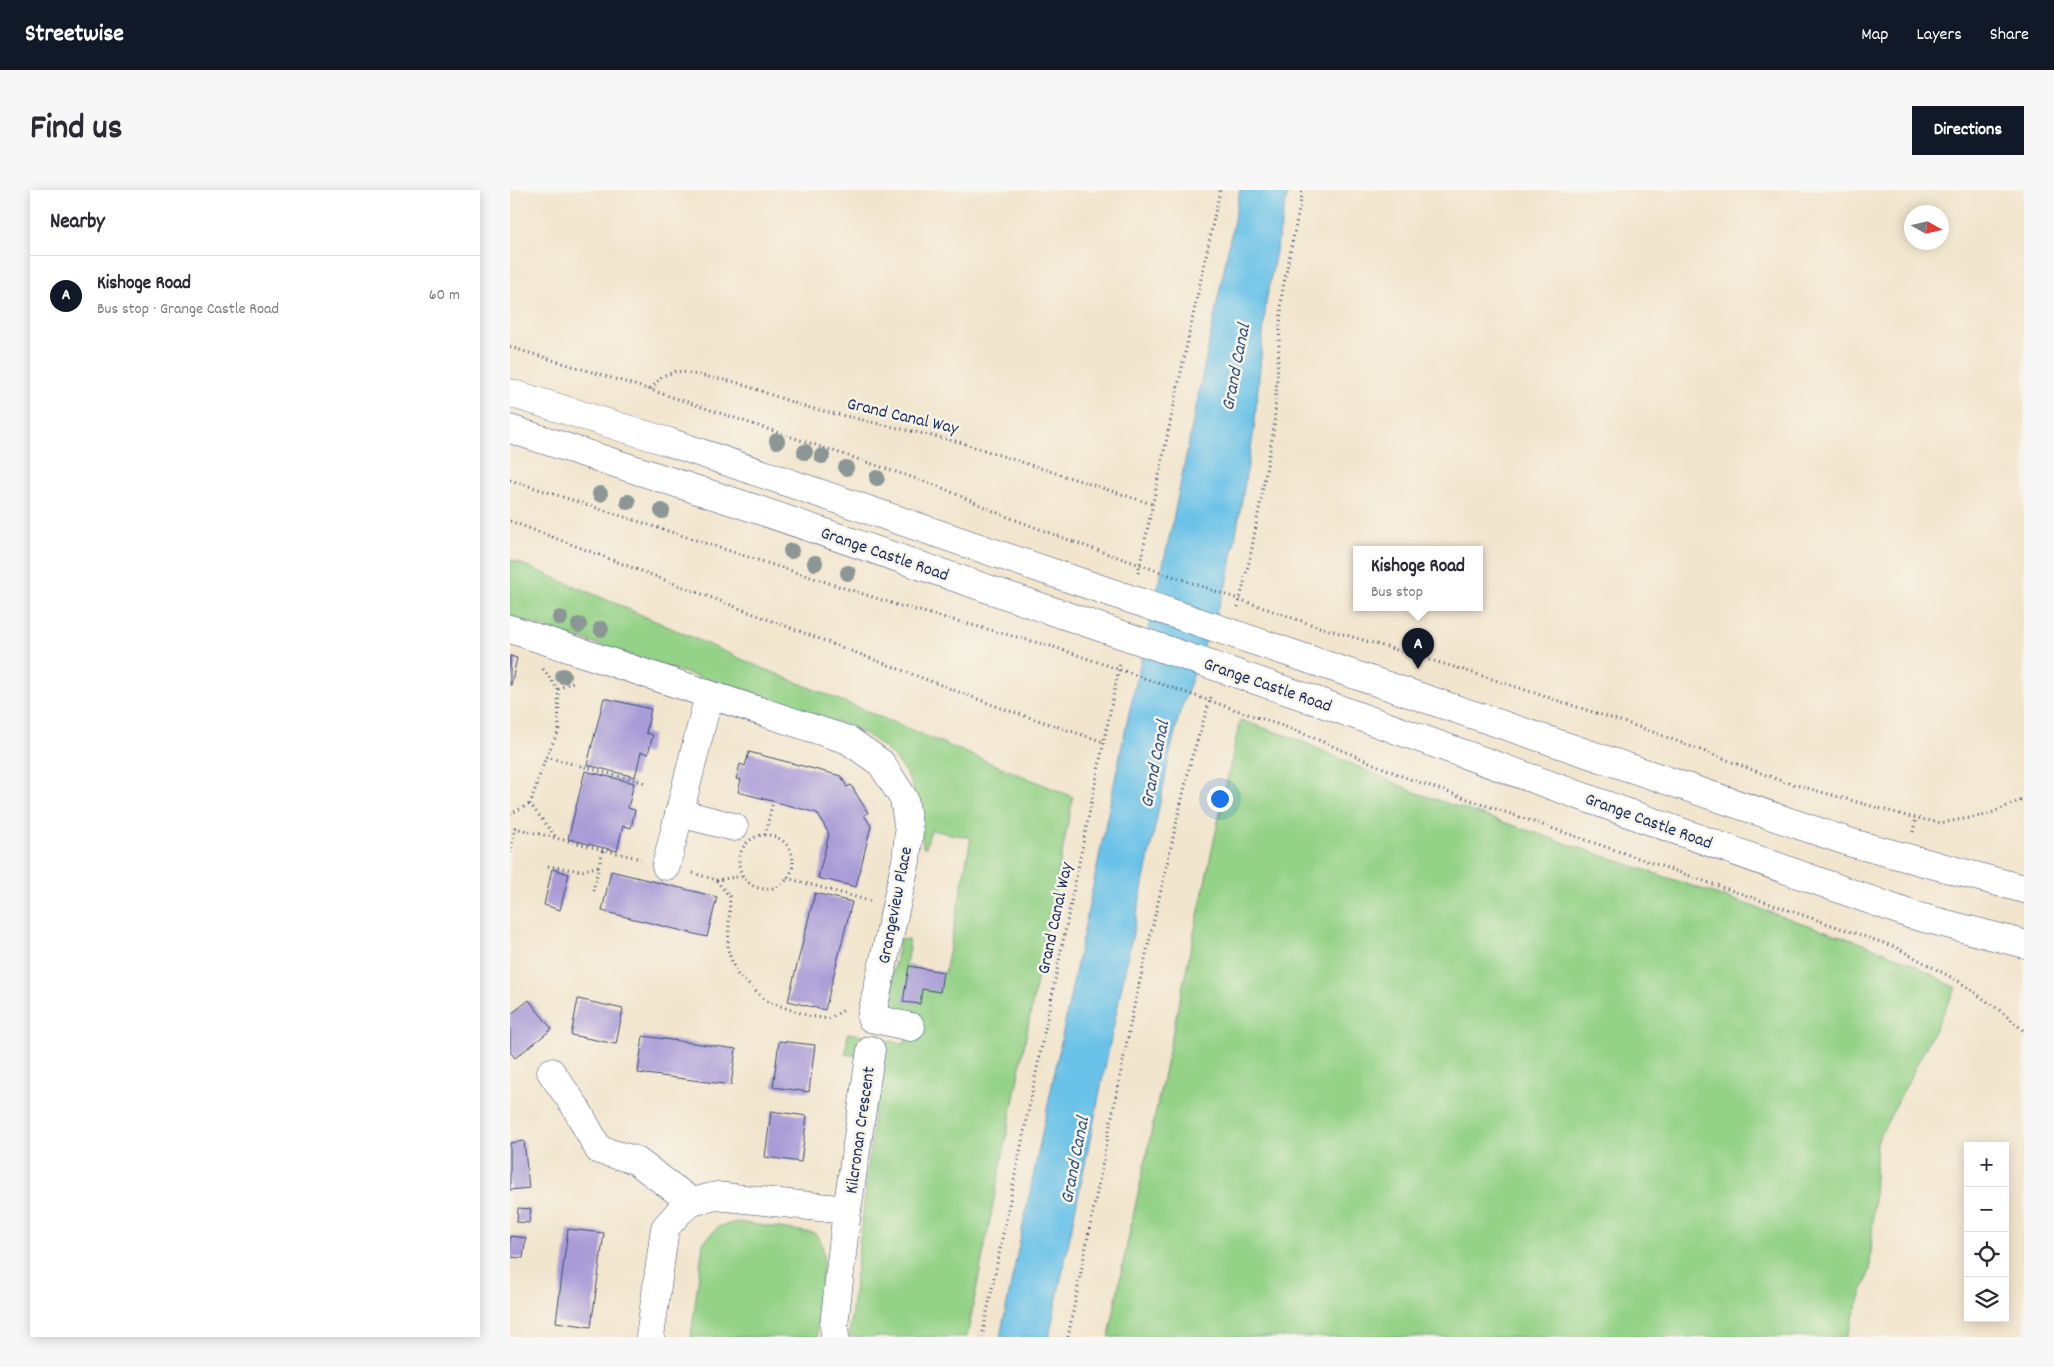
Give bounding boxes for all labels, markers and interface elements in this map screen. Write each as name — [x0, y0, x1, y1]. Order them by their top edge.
text: Streetwise — [25, 18, 124, 52]
text: Map — [1861, 23, 1888, 48]
text: Layers — [1916, 23, 1962, 48]
text: Share — [1990, 23, 2029, 48]
text: Find us — [30, 105, 122, 155]
button: Directions — [1912, 106, 2024, 155]
north arrow — [1904, 205, 1949, 250]
text: Nearby — [50, 208, 105, 238]
text: Kishoge Road — [97, 271, 191, 298]
text: A — [62, 284, 70, 307]
text: 60 m — [429, 284, 460, 307]
text: Bus stop · Grange Castle Road — [97, 298, 279, 321]
water label: Grand Canal — [1216, 320, 1259, 413]
street label: Grand Canal Way — [844, 392, 961, 443]
street label: Grange Castle Road — [817, 522, 952, 589]
popup — [1353, 546, 1483, 611]
text: Kishoge Road — [1371, 554, 1465, 581]
text: Bus stop — [1371, 581, 1423, 604]
pin: A — [1402, 628, 1434, 669]
street label: Grange Castle Road — [1200, 653, 1335, 720]
water label: Grand Canal — [1135, 717, 1178, 810]
your location — [1207, 786, 1233, 812]
street label: Grange Castle Road — [1581, 788, 1715, 857]
street label: Grangeview Place — [873, 845, 920, 966]
street label: Grand Canal Way — [1032, 860, 1081, 977]
street label: Kilcronan Crescent — [840, 1065, 883, 1196]
water label: Grand Canal — [1055, 1113, 1098, 1206]
map controls — [1964, 1142, 2009, 1322]
button: + — [1964, 1142, 2009, 1187]
button: − — [1964, 1187, 2009, 1232]
button: locate — [1964, 1232, 2009, 1277]
button: layers — [1964, 1277, 2009, 1322]

